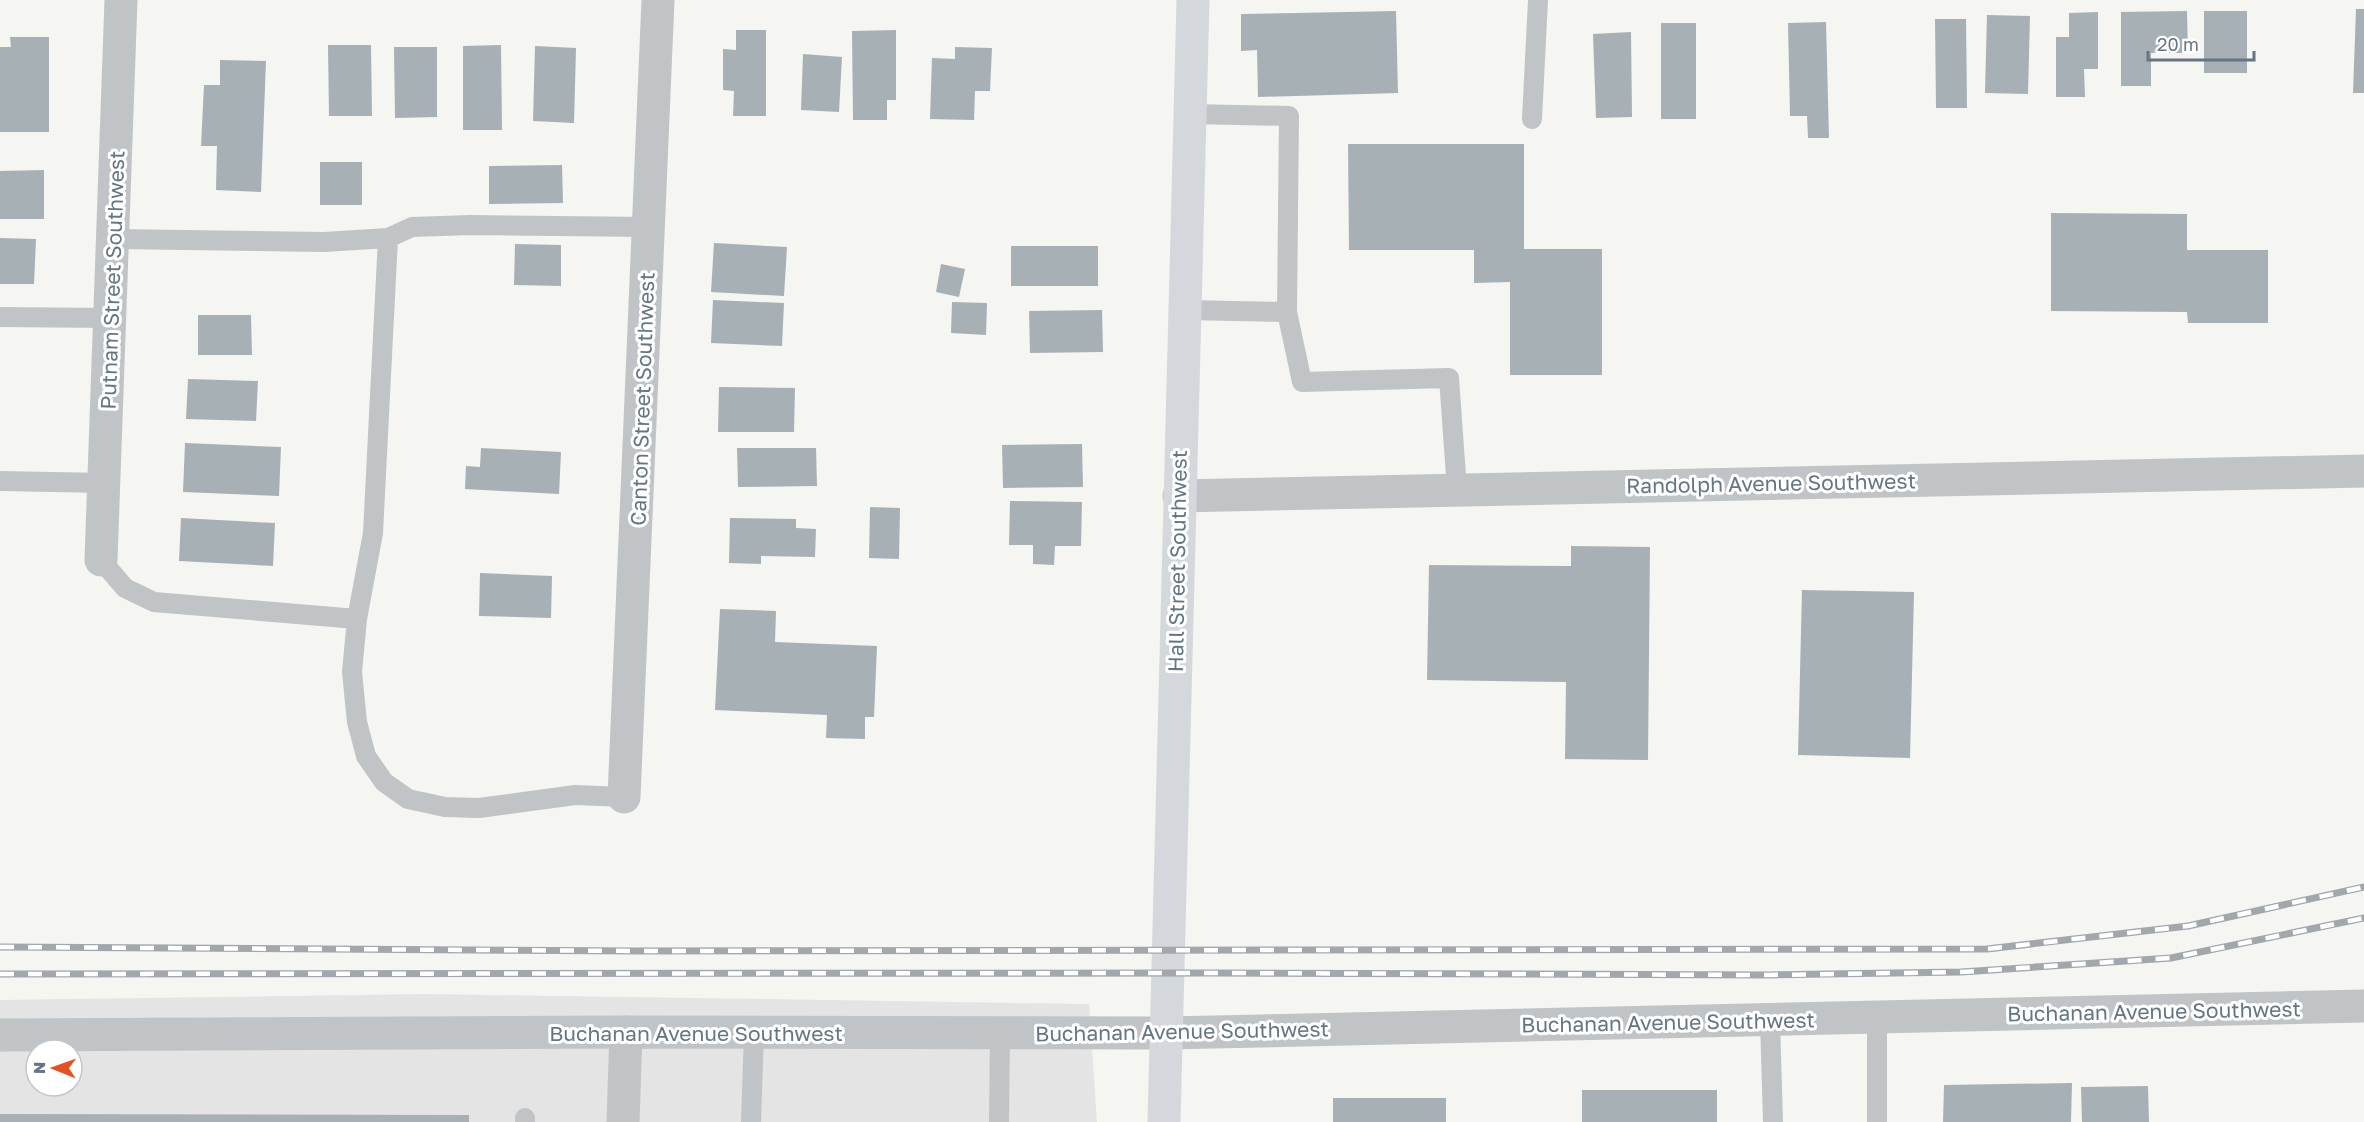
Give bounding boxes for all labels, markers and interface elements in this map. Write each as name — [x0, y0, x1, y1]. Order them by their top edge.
scale bar — [2148, 24, 2254, 62]
text: 20 m — [2157, 33, 2199, 55]
street label: Putnam Street Southwest — [94, 150, 130, 410]
street label: Canton Street Southwest — [625, 272, 659, 526]
street label: Hall Street Southwest — [1162, 450, 1192, 672]
street label: Randolph Avenue Southwest — [1626, 467, 1916, 499]
street label: Buchanan Avenue Southwest — [2007, 995, 2301, 1027]
street label: Buchanan Avenue Southwest — [1521, 1006, 1815, 1038]
street label: Buchanan Avenue Southwest — [1035, 1015, 1329, 1047]
street label: Buchanan Avenue Southwest — [549, 1020, 843, 1046]
north arrow — [24, 1038, 84, 1098]
text: N — [29, 1061, 49, 1074]

